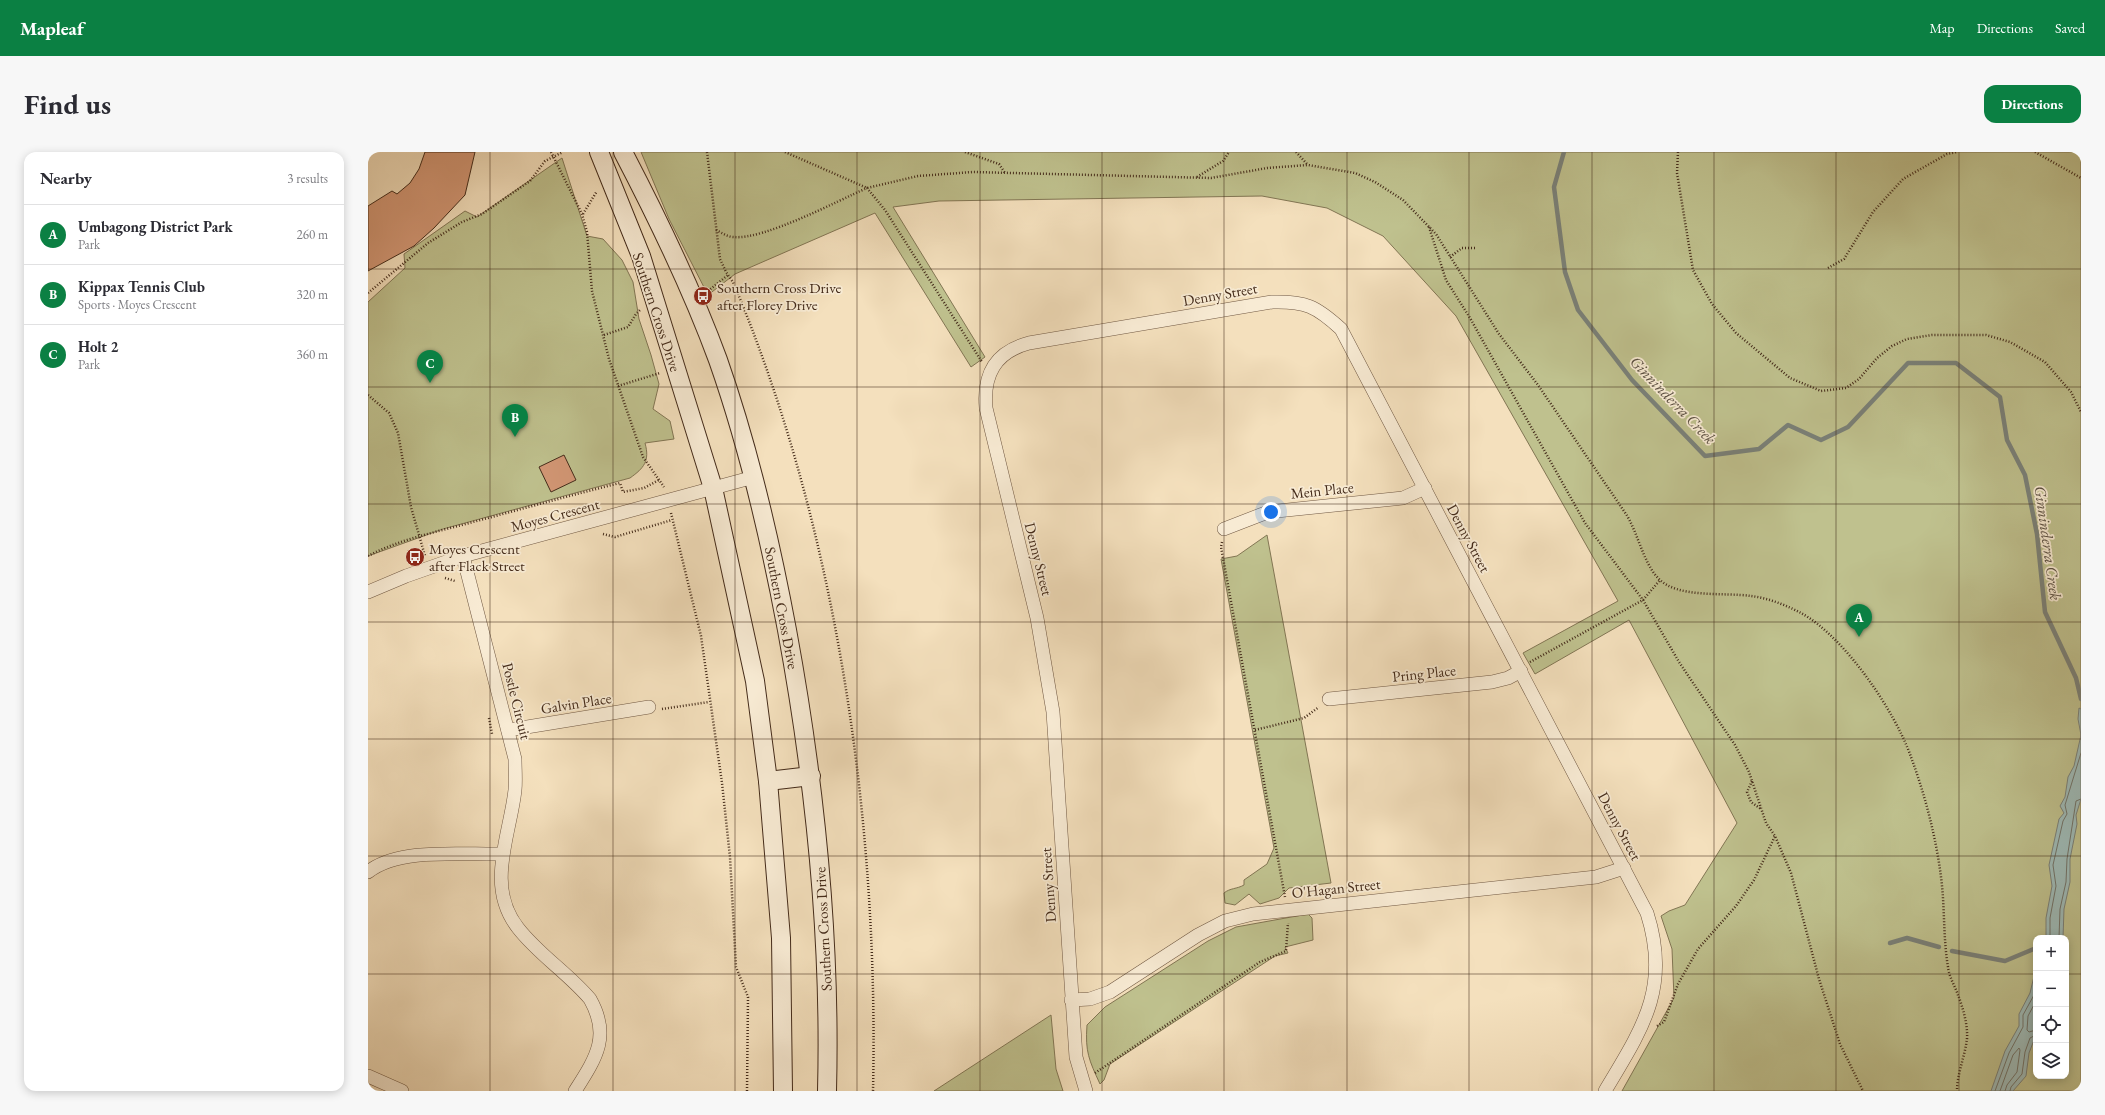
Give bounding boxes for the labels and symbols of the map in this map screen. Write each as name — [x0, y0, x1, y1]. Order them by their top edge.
street label: Southern Cross Drive — [629, 250, 685, 374]
place label: Southern Cross Drive after Florey Drive — [717, 278, 841, 314]
street label: Denny Street — [1181, 278, 1259, 310]
bus stop icon: Southern Cross Drive after Florey Drive — [692, 285, 714, 307]
pin: C — [417, 350, 443, 383]
water label: Ginninderra Creek — [1625, 351, 1721, 449]
pin: B — [502, 404, 528, 437]
street label: Mein Place — [1290, 477, 1355, 503]
water label: Ginninderra Creek — [2030, 485, 2067, 602]
street label: Moyes Crescent — [509, 494, 602, 536]
street label: Denny Street — [1443, 500, 1495, 576]
your location — [1261, 502, 1281, 522]
street label: Denny Street — [1021, 520, 1057, 598]
place label: Moyes Crescent after Flack Street — [429, 539, 525, 575]
street label: Southern Cross Drive — [761, 545, 803, 671]
bus stop icon: Moyes Crescent after Flack Street — [404, 546, 426, 568]
pin: A — [1846, 604, 1872, 637]
street label: Pring Place — [1391, 660, 1457, 686]
street label: Postle Circuit — [498, 661, 536, 742]
street label: Galvin Place — [539, 688, 613, 718]
street label: Denny Street — [1594, 788, 1646, 864]
street label: Denny Street — [1036, 847, 1060, 923]
street label: Southern Cross Drive — [810, 866, 836, 992]
street label: O'Hagan Street — [1291, 874, 1382, 902]

